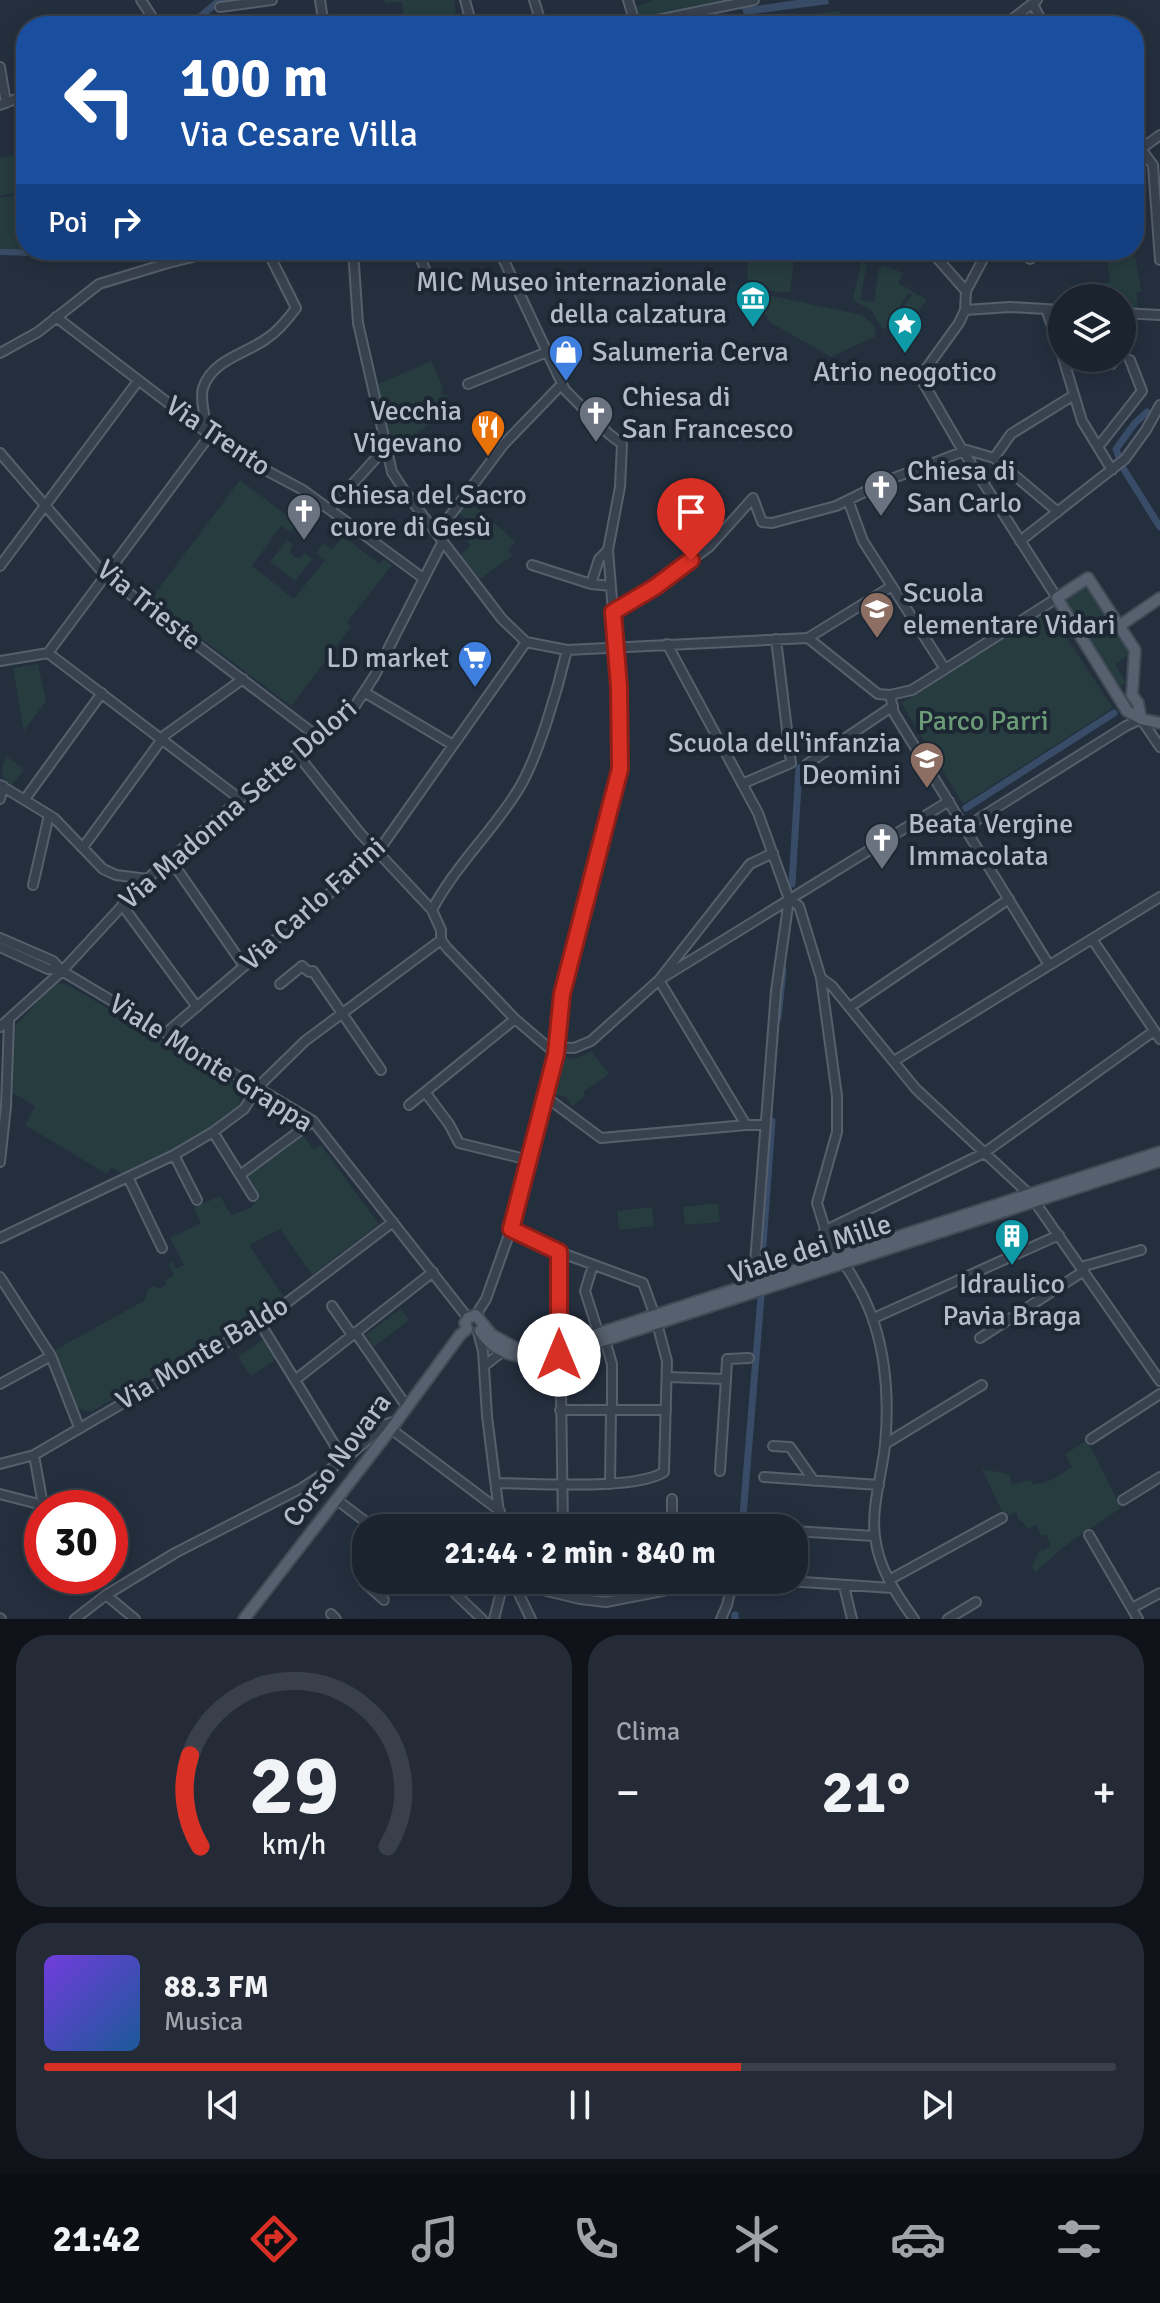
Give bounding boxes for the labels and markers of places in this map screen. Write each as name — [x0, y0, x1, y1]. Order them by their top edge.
place label: MIC Museo internazionale della calzatura — [416, 265, 727, 331]
museum icon: MIC Museo internazionale della calzatura — [734, 279, 772, 329]
place icon: Atrio neogotico — [886, 305, 924, 355]
shop icon: Salumeria Cerva — [547, 333, 585, 383]
place label: Salumeria Cerva — [592, 335, 789, 369]
place label: Atrio neogotico — [813, 355, 997, 389]
place label: Chiesa di San Francesco — [622, 380, 794, 446]
place label: Vecchia Vigevano — [353, 394, 462, 460]
church icon: Chiesa di San Francesco — [577, 394, 615, 444]
restaurant icon: Vecchia Vigevano — [469, 408, 507, 458]
place label: Chiesa di San Carlo — [907, 454, 1022, 520]
church icon: Chiesa di San Carlo — [862, 468, 900, 518]
place label: Chiesa del Sacro cuore di Gesù — [330, 478, 527, 544]
pin — [657, 478, 725, 560]
church icon: Chiesa del Sacro cuore di Gesù — [285, 492, 323, 542]
place label: Scuola elementare Vidari — [903, 576, 1116, 642]
school or university icon: Scuola elementare Vidari — [858, 590, 896, 640]
supermarket icon: LD market — [456, 639, 494, 689]
place label: LD market — [326, 641, 449, 675]
place label: Scuola dell'infanzia Deomini — [668, 726, 901, 792]
school or university icon: Scuola dell'infanzia Deomini — [908, 740, 946, 790]
place label: Beata Vergine Immacolata — [908, 807, 1073, 873]
church icon: Beata Vergine Immacolata — [863, 821, 901, 871]
building icon: Idraulico Pavia Braga — [993, 1217, 1031, 1267]
place label: Idraulico Pavia Braga — [942, 1267, 1082, 1333]

